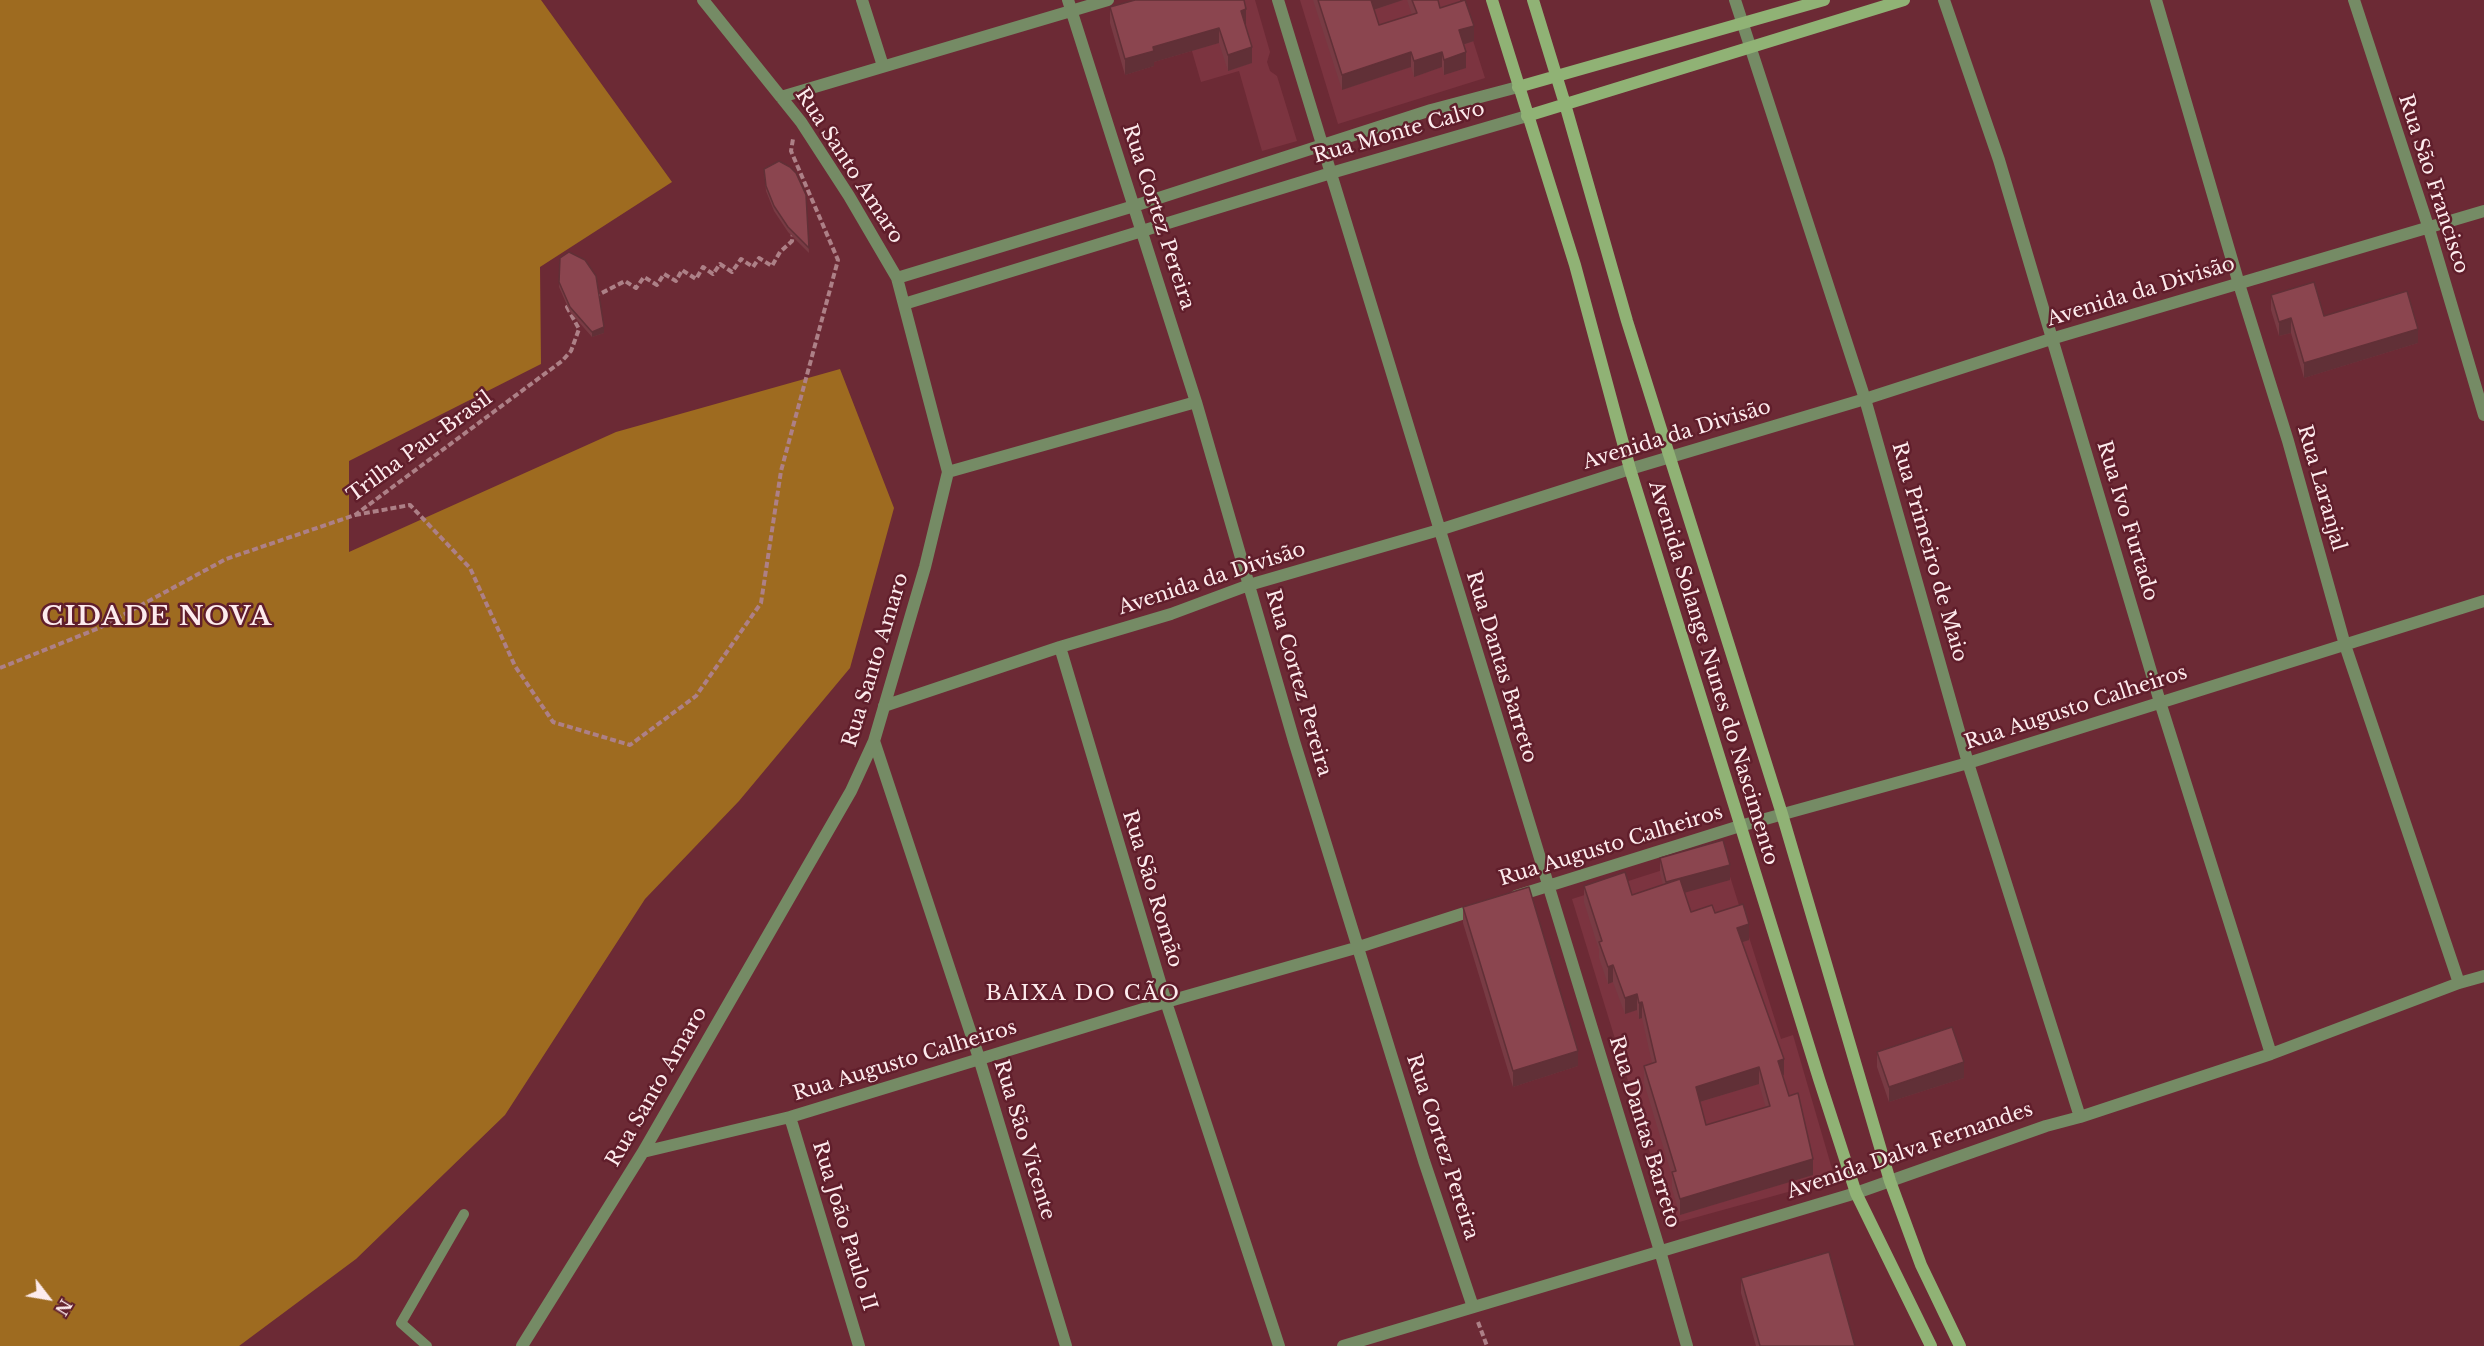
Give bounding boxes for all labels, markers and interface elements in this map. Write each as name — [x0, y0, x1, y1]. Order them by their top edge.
street label: Rua Santo Amaro — [790, 84, 908, 248]
street label: Rua São Francisco — [2393, 91, 2473, 277]
street label: Rua Monte Calvo — [1311, 97, 1487, 169]
street label: Rua Cortez Pereira — [1117, 121, 1199, 313]
street label: Avenida da Divisão — [2044, 252, 2238, 332]
street label: Trilha Pau-Brasil — [343, 386, 497, 508]
street label: Avenida da Divisão — [1580, 395, 1774, 475]
street label: Rua Laranjal — [2292, 422, 2350, 554]
street label: Rua Ivo Furtado — [2091, 438, 2163, 604]
street label: Rua Primeiro de Maio — [1886, 439, 1972, 665]
street label: Avenida Solange Nunes do Nascimento — [1643, 478, 1783, 868]
street label: Avenida da Divisão — [1115, 537, 1309, 621]
street label: Rua Dantas Barreto — [1460, 568, 1542, 766]
street label: Rua Santo Amaro — [838, 570, 914, 750]
street label: Rua Cortez Pereira — [1260, 587, 1336, 779]
district label: CIDADE NOVA — [42, 602, 272, 634]
street label: Rua Augusto Calheiros — [1962, 661, 2190, 755]
street label: Rua Augusto Calheiros — [1496, 801, 1726, 891]
street label: Rua São Romão — [1117, 808, 1187, 970]
district label: BAIXA DO CÃO — [986, 981, 1180, 1007]
street label: Rua Santo Amaro — [601, 1003, 713, 1171]
street label: Rua Augusto Calheiros — [790, 1016, 1020, 1106]
street label: Rua Dantas Barreto — [1603, 1033, 1685, 1231]
street label: Rua Cortez Pereira — [1401, 1051, 1483, 1243]
street label: Rua São Vicente — [988, 1057, 1060, 1223]
street label: Avenida Dalva Fernandes — [1784, 1098, 2036, 1204]
street label: Rua João Paulo II — [807, 1138, 881, 1314]
north arrow — [18, 1268, 78, 1328]
text: N — [51, 1296, 76, 1319]

